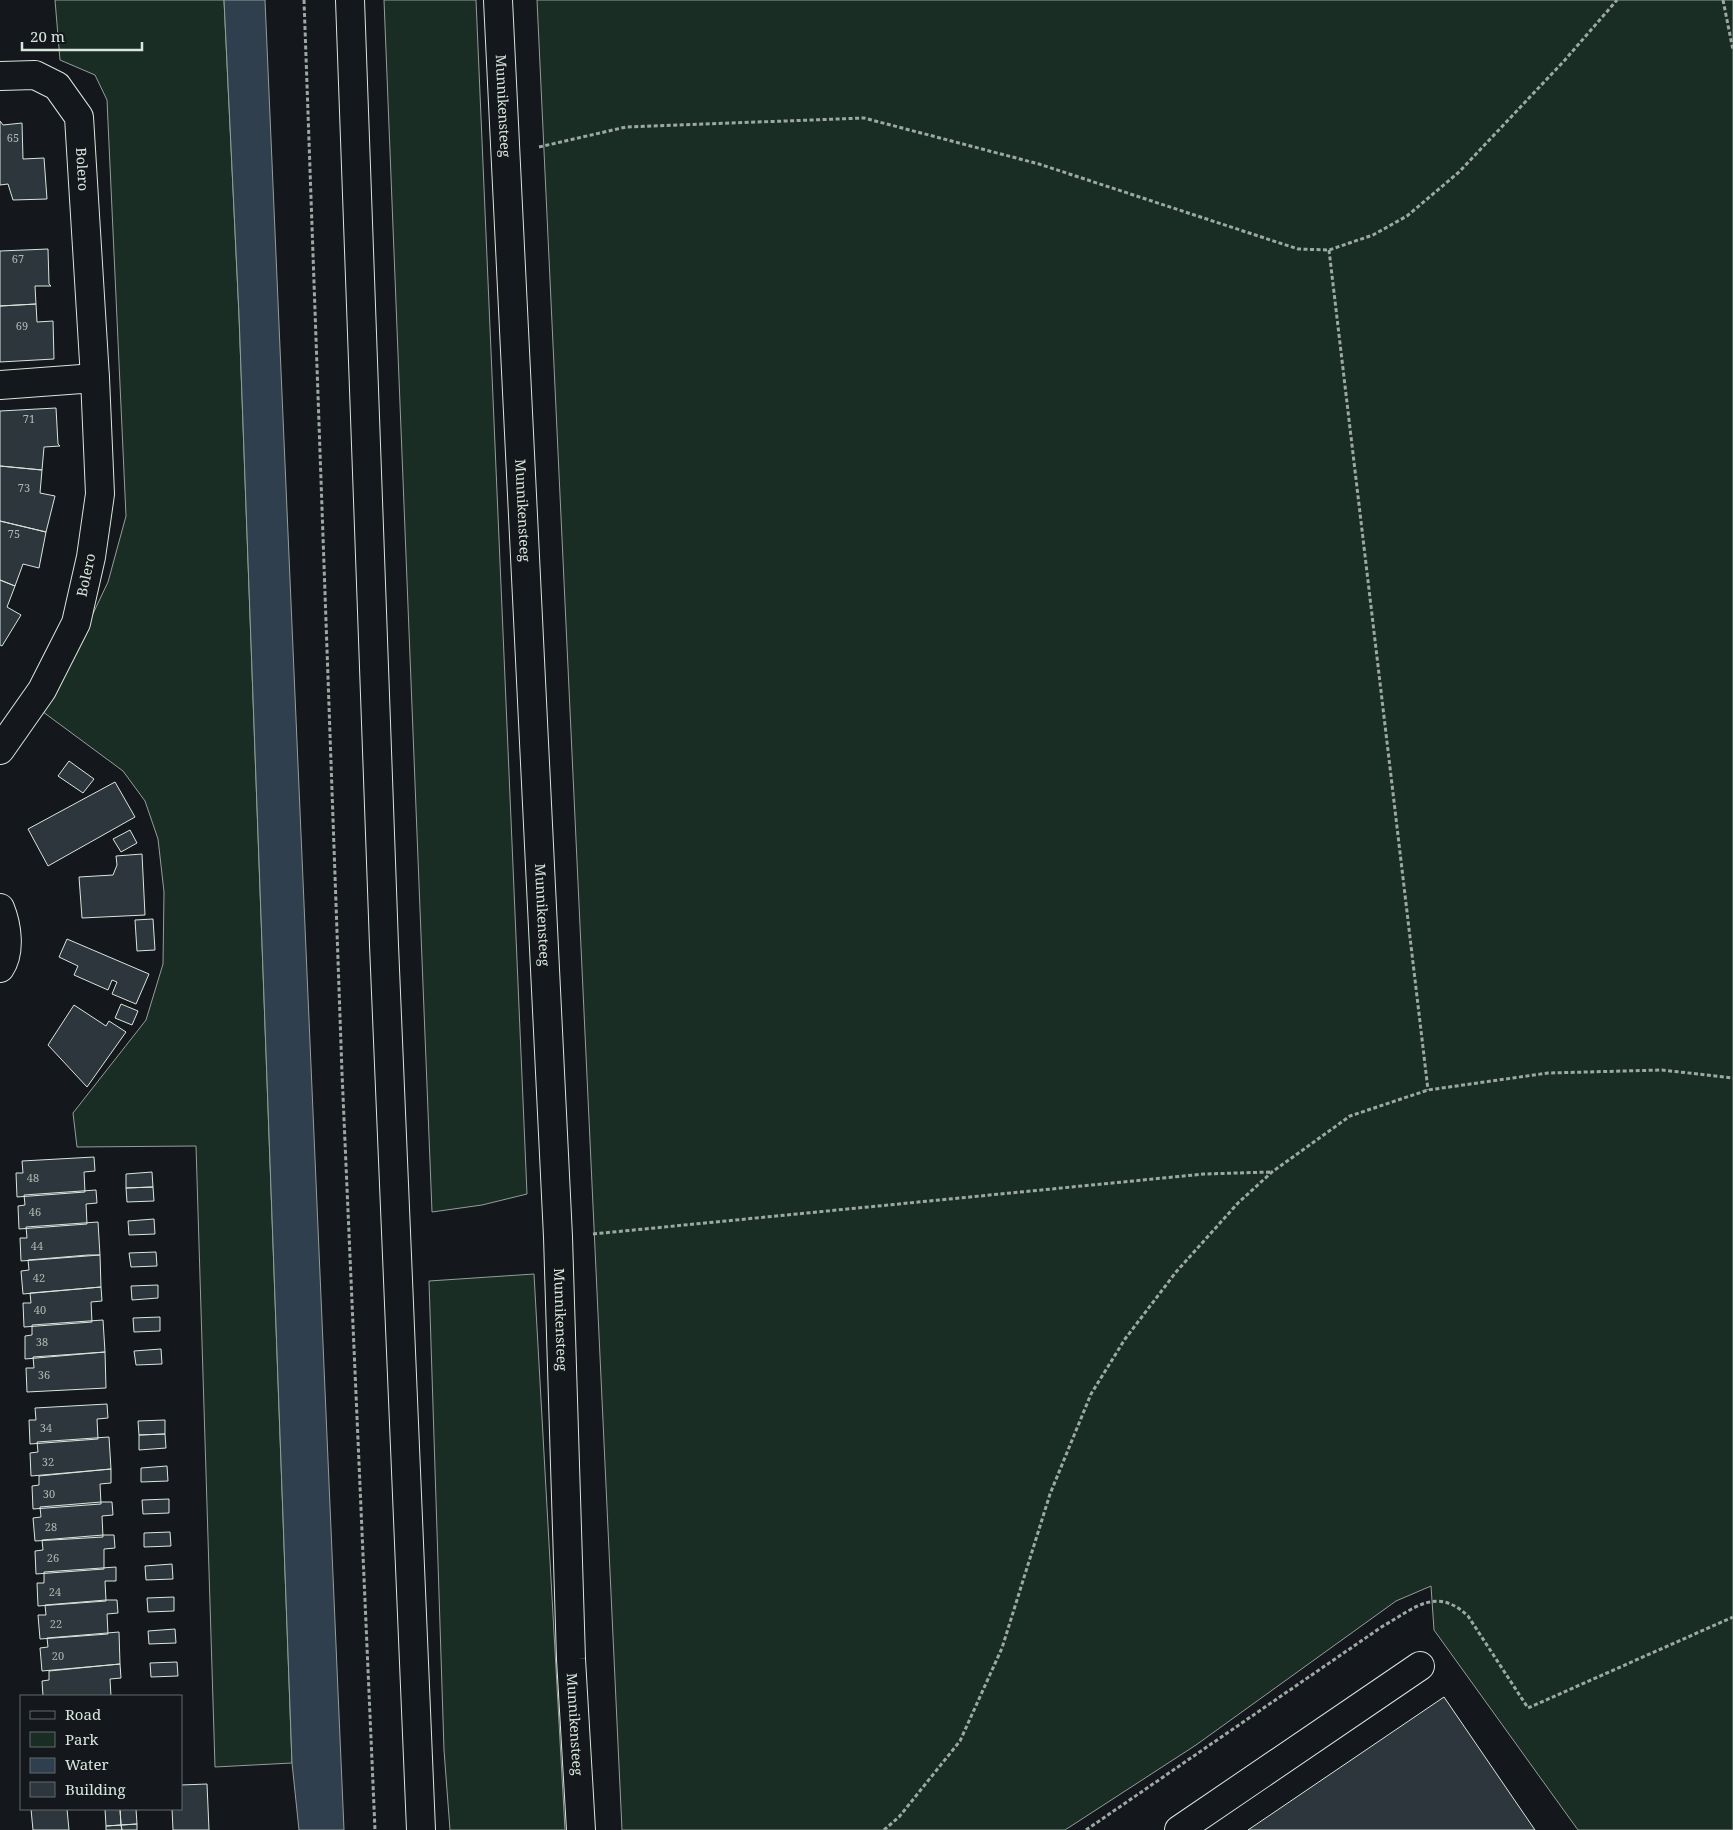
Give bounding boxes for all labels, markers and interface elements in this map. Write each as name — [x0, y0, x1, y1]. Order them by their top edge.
scale bar — [22, 20, 142, 52]
text: 20 m — [30, 26, 65, 46]
street label: Munnikensteeg — [492, 54, 516, 158]
house number: 65 — [7, 130, 19, 145]
street label: Bolero — [72, 147, 94, 192]
house number: 67 — [12, 251, 24, 266]
house number: 69 — [16, 318, 28, 333]
house number: 71 — [23, 411, 35, 426]
street label: Munnikensteeg — [511, 459, 535, 563]
house number: 73 — [18, 480, 30, 495]
house number: 75 — [8, 526, 20, 541]
street label: Bolero — [72, 552, 99, 598]
street label: Munnikensteeg — [531, 863, 555, 967]
house number: 48 — [27, 1170, 39, 1185]
house number: 46 — [29, 1204, 41, 1219]
house number: 44 — [31, 1238, 43, 1253]
street label: Munnikensteeg — [550, 1268, 572, 1372]
house number: 42 — [33, 1270, 45, 1285]
house number: 40 — [34, 1302, 46, 1317]
house number: 38 — [36, 1334, 48, 1349]
house number: 36 — [38, 1367, 50, 1382]
house number: 34 — [40, 1420, 52, 1435]
house number: 32 — [42, 1454, 54, 1469]
house number: 30 — [43, 1486, 55, 1501]
house number: 28 — [45, 1519, 57, 1534]
house number: 26 — [47, 1550, 59, 1565]
house number: 24 — [49, 1584, 61, 1599]
house number: 22 — [50, 1616, 62, 1631]
house number: 20 — [52, 1648, 64, 1663]
street label: Munnikensteeg — [563, 1672, 588, 1777]
legend — [20, 1695, 182, 1810]
text: Road — [65, 1704, 101, 1724]
text: Park — [65, 1729, 99, 1749]
text: Water — [65, 1754, 108, 1774]
text: Building — [65, 1779, 126, 1799]

